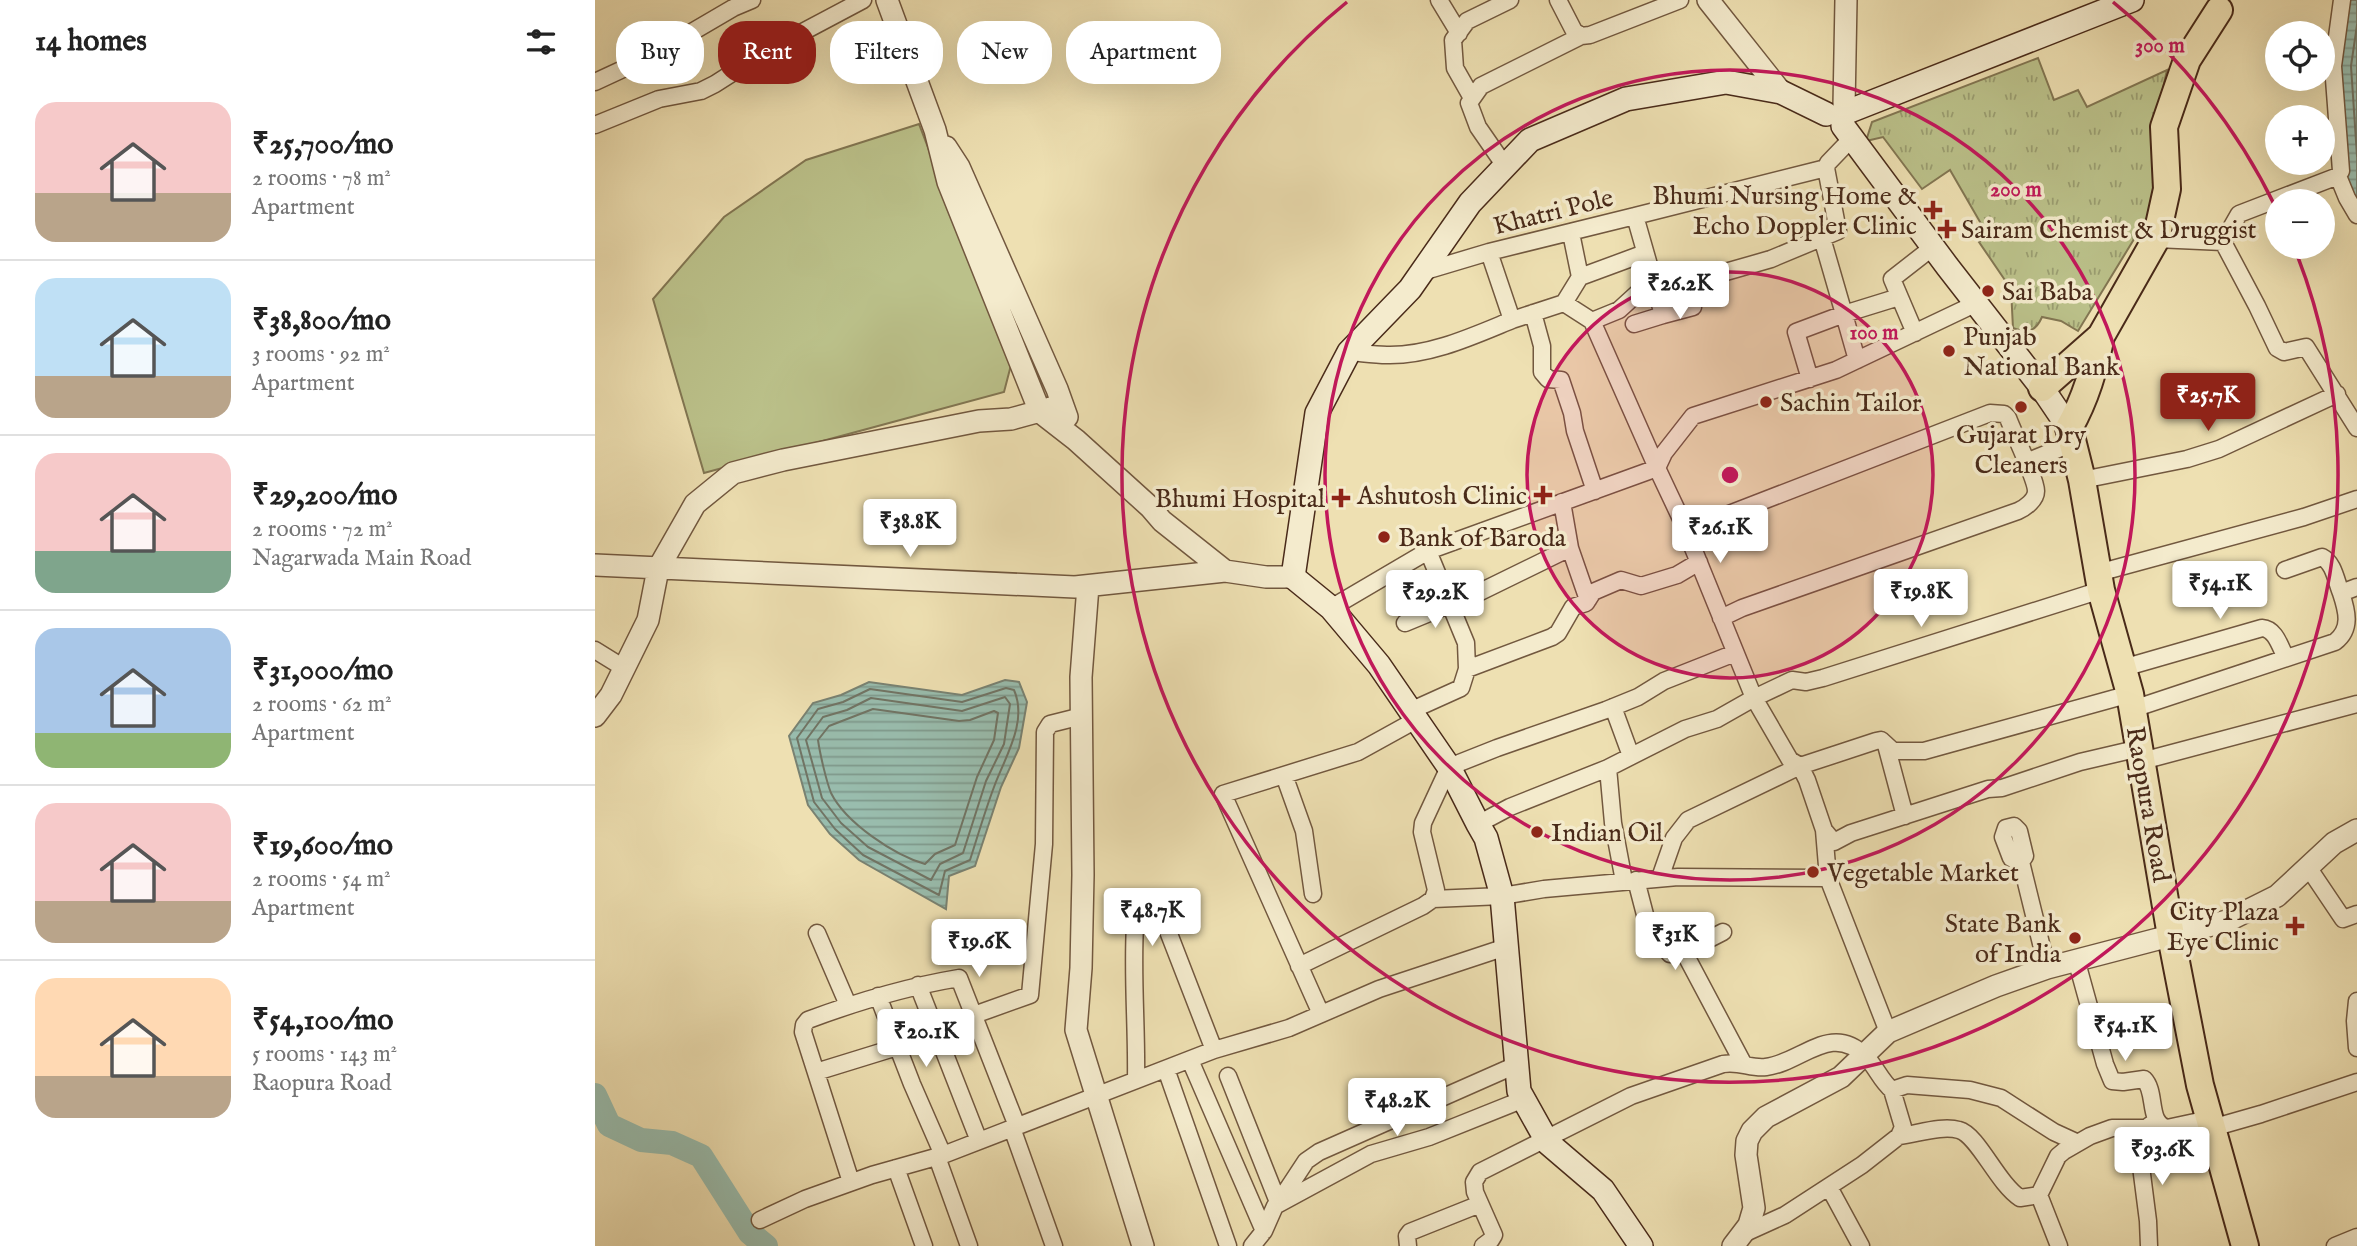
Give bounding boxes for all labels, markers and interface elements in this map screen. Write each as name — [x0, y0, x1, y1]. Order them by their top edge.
chip: Buy — [616, 21, 704, 84]
chip: Rent — [718, 21, 816, 84]
chip: Filters — [830, 21, 943, 84]
chip: New — [957, 21, 1052, 84]
chip: Apartment — [1066, 21, 1221, 84]
map controls — [2265, 21, 2335, 259]
button: locate — [2265, 21, 2335, 91]
text: 14 homes — [35, 23, 147, 61]
icon: filters — [522, 23, 560, 61]
text: 300 m — [2135, 33, 2185, 60]
button: + — [2265, 105, 2335, 175]
text: ₹25,700/mo — [252, 126, 393, 164]
icon: home — [91, 130, 175, 214]
text: 2 rooms · 78 m² — [252, 164, 391, 193]
text: 200 m — [1990, 177, 2042, 204]
place label: Bhumi Nursing Home & Echo Doppler Clinic — [1652, 180, 1917, 243]
street label: Khatri Pole — [1490, 182, 1617, 243]
button: − — [2265, 189, 2335, 259]
text: Apartment — [252, 193, 355, 222]
marker: Bhumi Nursing Home & Echo Doppler Clinic — [1923, 200, 1943, 220]
place label: Sairam Chemist & Druggist — [1961, 214, 2257, 247]
marker: Sairam Chemist & Druggist — [1939, 221, 1955, 237]
pin: ₹26.2K — [1623, 262, 1737, 321]
text: ₹26.2K — [1647, 269, 1713, 298]
place label: Sai Baba — [2002, 276, 2094, 309]
marker: Sai Baba — [1980, 283, 1996, 299]
text: ₹38,800/mo — [252, 302, 391, 340]
icon: home — [91, 306, 175, 390]
text: 100 m — [1849, 320, 1899, 347]
place label: Punjab National Bank — [1963, 321, 2121, 384]
text: 3 rooms · 92 m² — [252, 340, 390, 369]
marker: Punjab National Bank — [1941, 343, 1957, 359]
text: Apartment — [252, 369, 355, 398]
pin: ₹25.7K — [2151, 374, 2265, 433]
text: ₹25.7K — [2176, 381, 2240, 410]
place label: Sachin Tailor — [1780, 387, 1922, 420]
marker: Sachin Tailor — [1758, 394, 1774, 410]
marker: Gujarat Dry Cleaners — [2013, 399, 2029, 415]
place label: Gujarat Dry Cleaners — [1956, 419, 2086, 482]
centre of rings — [1718, 463, 1742, 487]
text: ₹29,200/mo — [252, 477, 397, 515]
place label: Ashutosh Clinic — [1356, 480, 1527, 513]
icon: home — [91, 481, 175, 565]
place label: Bhumi Hospital — [1155, 483, 1326, 516]
marker: Ashutosh Clinic — [1533, 485, 1553, 505]
marker: Bhumi Hospital — [1331, 488, 1351, 508]
pin: ₹38.8K — [853, 500, 967, 559]
pin: ₹26.1K — [1663, 505, 1777, 565]
text: ₹38.8K — [879, 507, 941, 536]
text: ₹26.1K — [1688, 513, 1752, 542]
text: 2 rooms · 72 m² — [252, 515, 393, 544]
place label: Bank of Baroda — [1398, 522, 1567, 555]
marker: Bank of Baroda — [1376, 529, 1392, 545]
text: Nagarwada Main Road — [252, 544, 471, 573]
pin: ₹54.1K — [2163, 562, 2277, 621]
text: ₹54.1K — [2188, 569, 2252, 598]
pin: ₹29.2K — [1378, 570, 1492, 630]
pin: ₹19.8K — [1864, 570, 1978, 629]
text: ₹19.8K — [1890, 577, 1952, 606]
text: ₹29.2K — [1402, 578, 1468, 607]
text: ₹31,000/mo — [252, 652, 393, 690]
icon: home — [91, 656, 175, 740]
text: 2 rooms · 62 m² — [252, 690, 392, 719]
text: Apartment — [252, 719, 355, 748]
street label: Raopura Road — [2118, 724, 2177, 885]
place label: Indian Oil — [1551, 817, 1664, 850]
marker: Indian Oil — [1529, 824, 1545, 840]
text: ₹19,600/mo — [252, 827, 393, 865]
icon: home — [91, 831, 175, 915]
place label: Vegetable Market — [1826, 857, 2019, 890]
marker: Vegetable Market — [1805, 864, 1821, 880]
text: 2 rooms · 54 m² — [252, 865, 391, 894]
pin: ₹48.7K — [1095, 888, 1209, 948]
text: Apartment — [252, 894, 355, 923]
text: ₹48.7K — [1120, 896, 1184, 925]
place label: City Plaza Eye Clinic — [2167, 896, 2280, 959]
place label: State Bank of India — [1945, 908, 2062, 971]
pin: ₹31K — [1634, 912, 1716, 972]
marker: City Plaza Eye Clinic — [2285, 916, 2305, 936]
pin: ₹19.6K — [922, 920, 1036, 979]
text: ₹31K — [1652, 920, 1698, 949]
text: ₹19.6K — [947, 927, 1011, 956]
marker: State Bank of India — [2067, 930, 2083, 946]
text: ₹54,100/mo — [252, 1002, 393, 1040]
pin: ₹54.1K — [2068, 1004, 2182, 1063]
icon: home — [91, 1006, 175, 1090]
pin: ₹20.1K — [869, 1010, 983, 1069]
text: ₹54.1K — [2093, 1011, 2157, 1040]
text: ₹20.1K — [893, 1017, 959, 1046]
text: 5 rooms · 143 m² — [252, 1040, 397, 1069]
text: Raopura Road — [252, 1069, 391, 1098]
pin: ₹48.2K — [1340, 1078, 1454, 1138]
text: ₹48.2K — [1364, 1086, 1430, 1115]
pin: ₹93.6K — [2105, 1128, 2219, 1187]
text: ₹93.6K — [2130, 1135, 2194, 1164]

